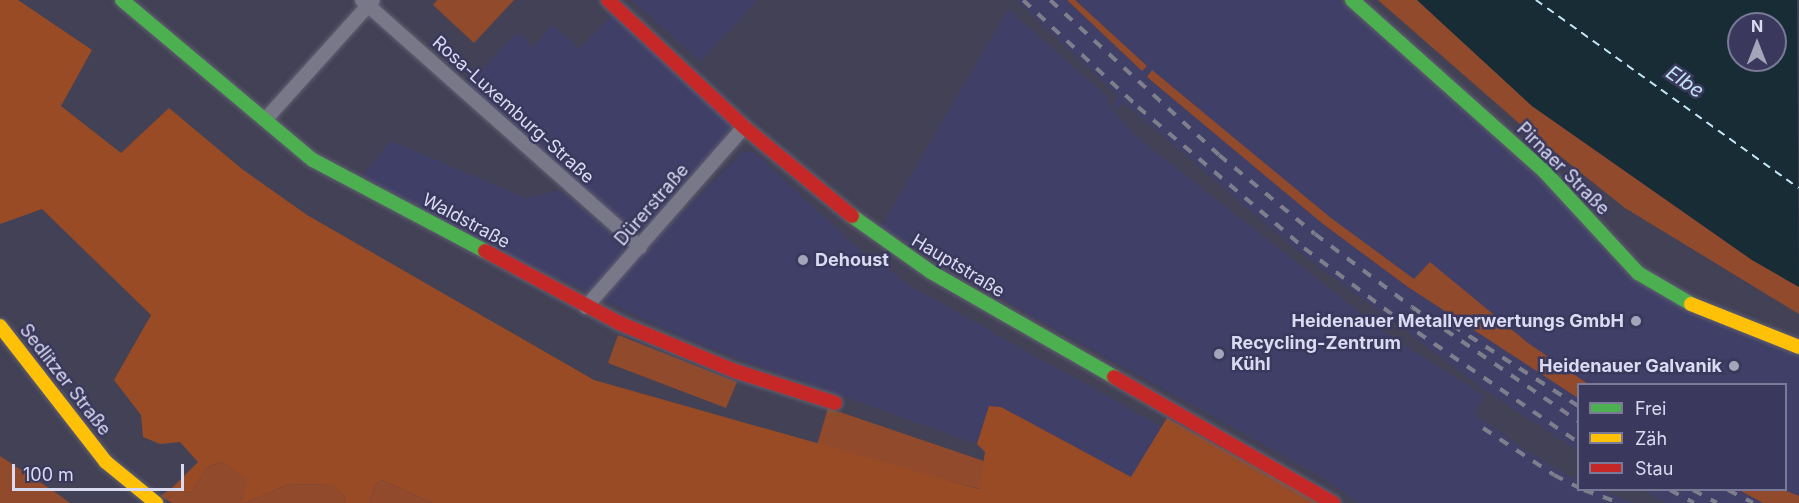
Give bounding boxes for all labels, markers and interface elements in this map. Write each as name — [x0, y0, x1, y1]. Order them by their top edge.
north arrow — [1727, 12, 1787, 72]
text: N — [1751, 16, 1763, 36]
street label: Rosa-Luxemburg-Straße — [428, 32, 598, 188]
water label: Elbe — [1661, 61, 1709, 103]
street label: Pirnaer Straße — [1512, 118, 1614, 220]
street label: Dürerstraße — [611, 160, 693, 250]
street label: Waldstraße — [418, 189, 514, 253]
street label: Hauptstraße — [908, 230, 1008, 302]
place label: Dehoust — [815, 249, 889, 271]
marker: Dehoust — [796, 253, 810, 267]
place label: Heidenauer Metallverwertungs GmbH — [1292, 310, 1624, 332]
marker: Heidenauer Metallverwertungs GmbH — [1629, 314, 1643, 328]
street label: Sedlitzer Straße — [15, 320, 115, 440]
place label: Recycling-Zentrum Kühl — [1231, 333, 1401, 376]
marker: Recycling-Zentrum Kühl — [1212, 347, 1226, 361]
place label: Heidenauer Galvanik — [1539, 355, 1722, 377]
marker: Heidenauer Galvanik — [1727, 359, 1741, 373]
legend — [1577, 383, 1787, 491]
text: Frei — [1635, 398, 1666, 419]
text: Zäh — [1635, 428, 1667, 449]
scale bar — [15, 452, 188, 490]
text: Stau — [1635, 458, 1673, 479]
text: 100 m — [23, 464, 74, 485]

